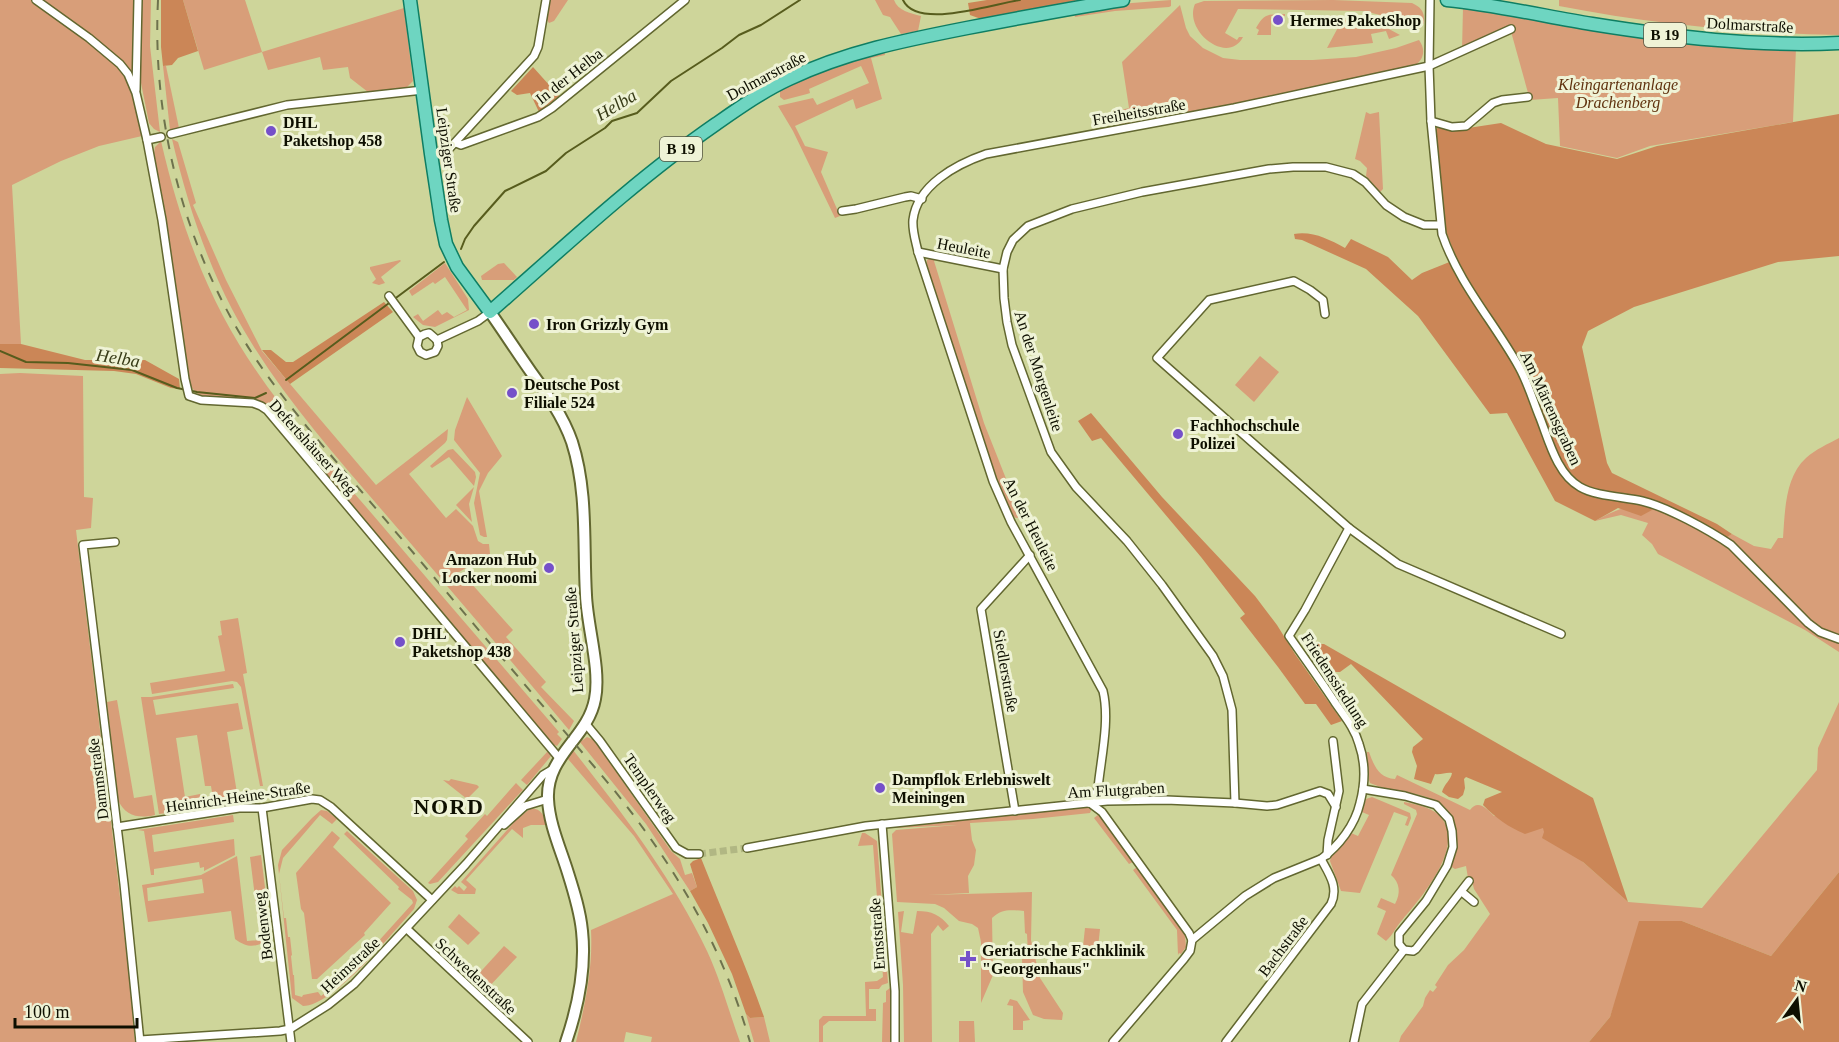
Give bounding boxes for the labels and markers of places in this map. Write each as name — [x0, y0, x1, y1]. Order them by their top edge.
place label: Hermes PaketShop — [1290, 12, 1421, 30]
marker: Hermes PaketShop — [1271, 13, 1285, 27]
place label: DHL Paketshop 458 — [283, 114, 382, 150]
marker: DHL Paketshop 458 — [264, 124, 278, 138]
place label: Iron Grizzly Gym — [546, 316, 669, 334]
marker: Iron Grizzly Gym — [527, 317, 541, 331]
place label: Deutsche Post Filiale 524 — [524, 376, 620, 411]
marker: Deutsche Post Filiale 524 — [505, 386, 519, 400]
place label: Fachhochschule Polizei — [1190, 417, 1299, 452]
marker: Fachhochschule Polizei — [1171, 427, 1185, 441]
place label: Amazon Hub Locker noomi — [442, 551, 538, 586]
marker: Amazon Hub Locker noomi — [542, 561, 556, 575]
place label: DHL Paketshop 438 — [412, 625, 511, 661]
marker: DHL Paketshop 438 — [393, 635, 407, 649]
place label: Dampflok Erlebniswelt Meiningen — [892, 771, 1051, 807]
marker: Dampflok Erlebniswelt Meiningen — [873, 781, 887, 795]
place label: Geriatrische Fachklinik "Georgenhaus" — [982, 942, 1145, 978]
marker: Geriatrische Fachklinik "Georgenhaus" — [959, 950, 977, 968]

